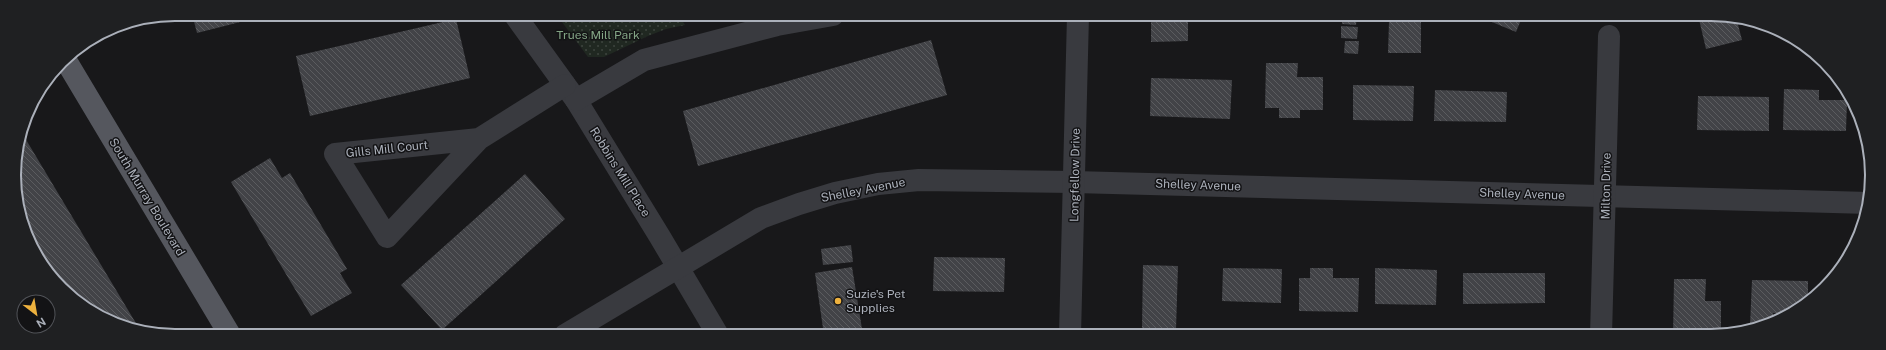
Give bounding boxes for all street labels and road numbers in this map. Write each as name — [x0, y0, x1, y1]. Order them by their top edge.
street label: Robbins Mill Place — [587, 125, 653, 219]
street label: Longfellow Drive — [1067, 128, 1083, 222]
street label: South Murray Boulevard — [106, 136, 188, 258]
street label: Gills Mill Court — [345, 138, 429, 160]
street label: Milton Drive — [1598, 152, 1614, 219]
street label: Shelley Avenue — [820, 175, 907, 205]
street label: Shelley Avenue — [1155, 177, 1241, 193]
street label: Shelley Avenue — [1479, 186, 1565, 202]

